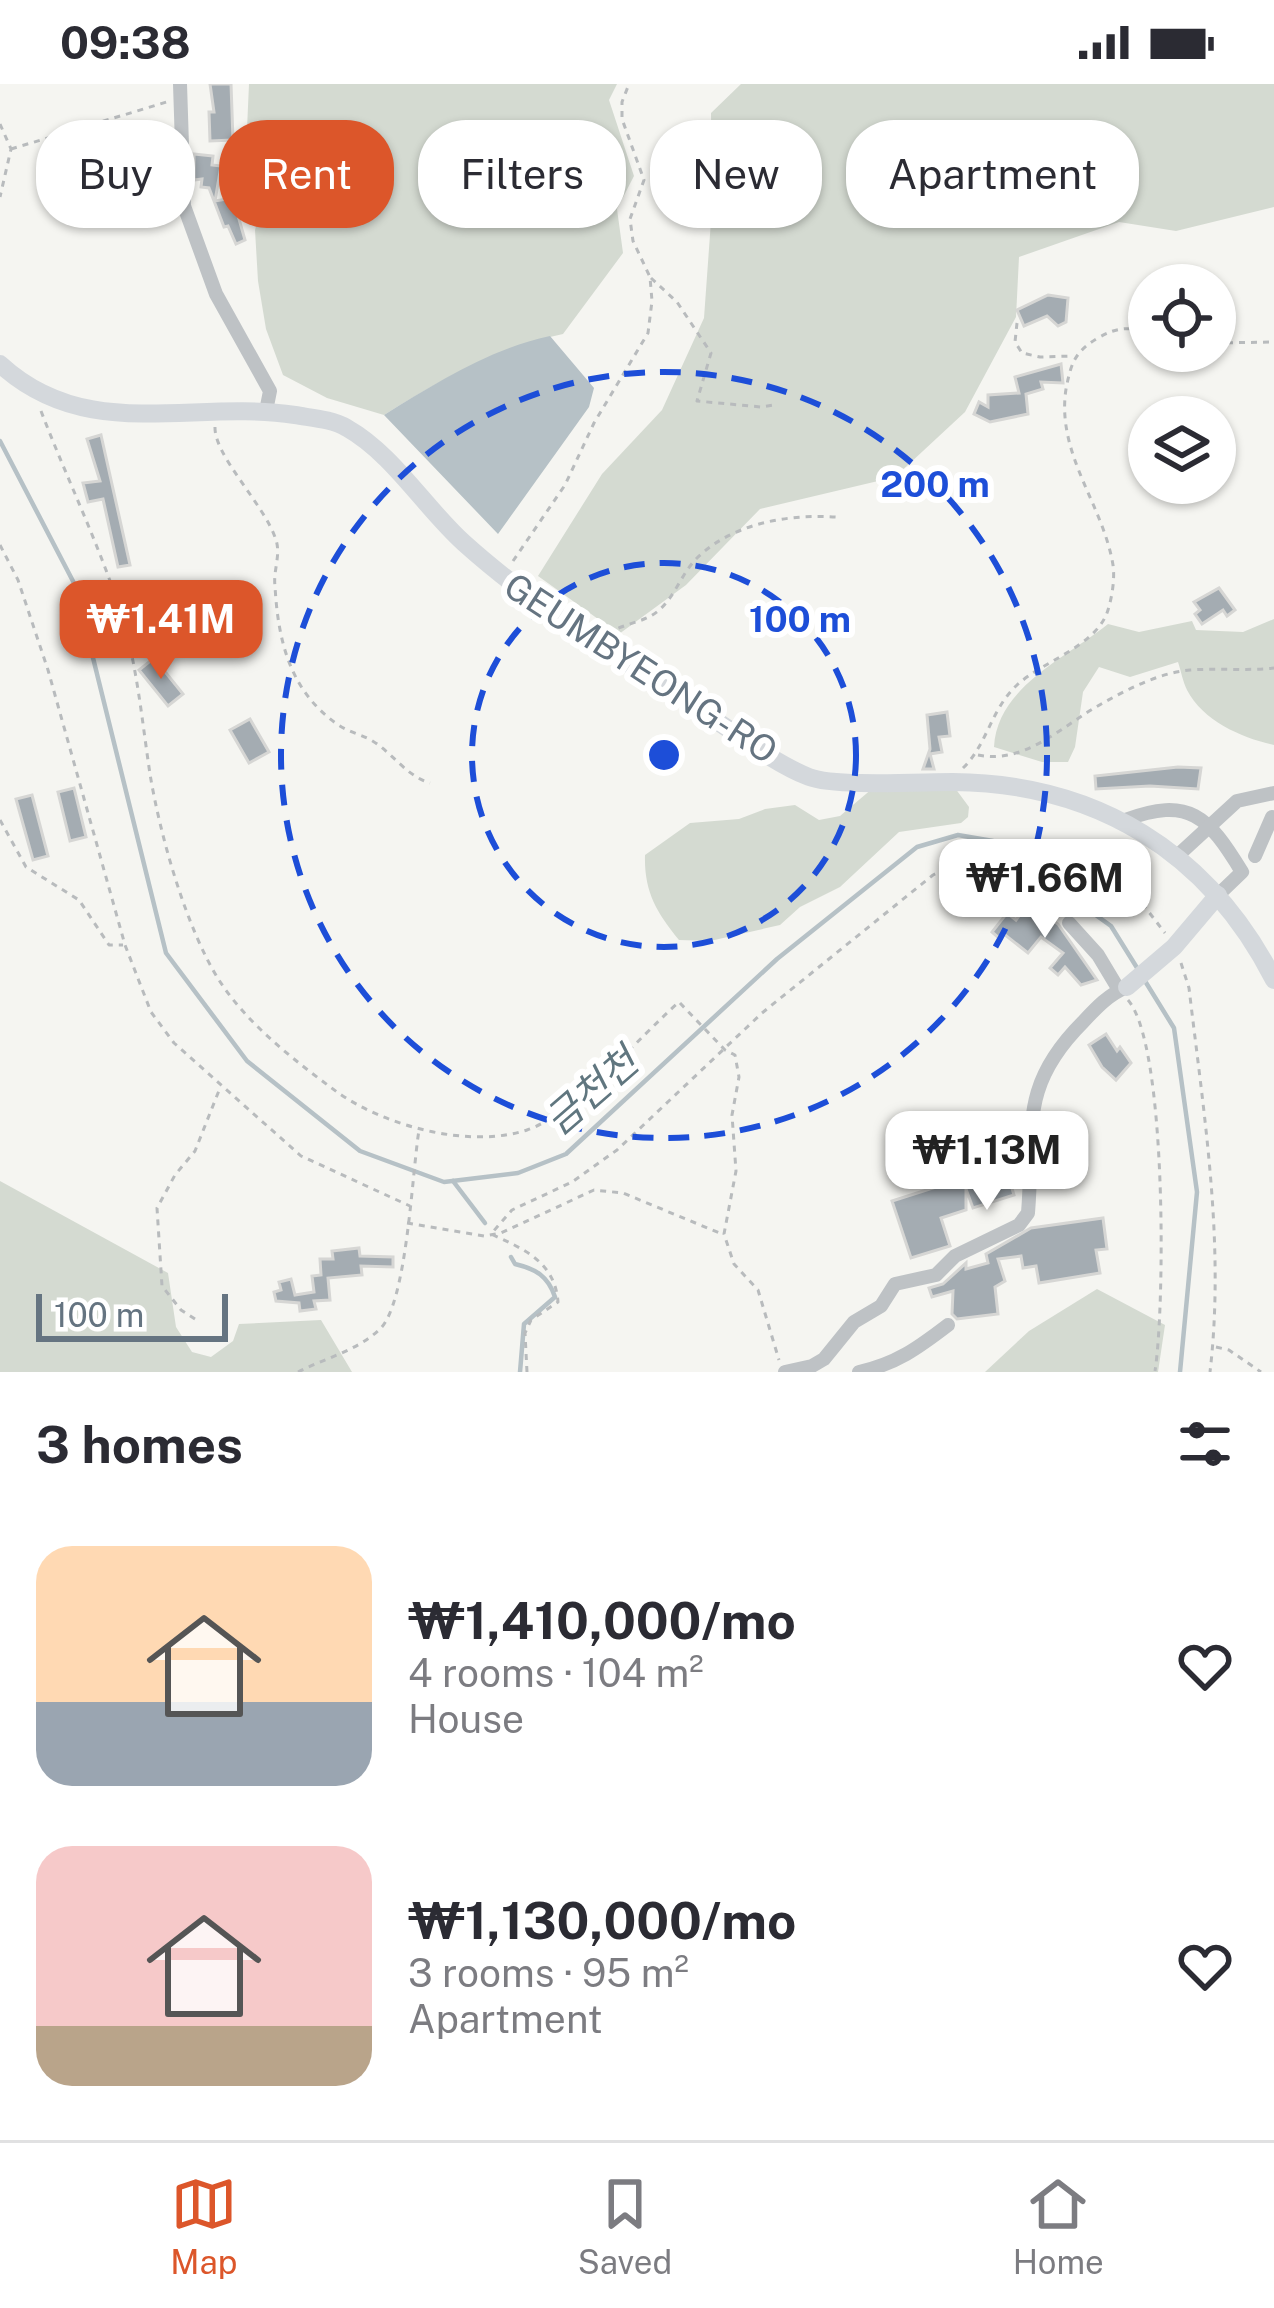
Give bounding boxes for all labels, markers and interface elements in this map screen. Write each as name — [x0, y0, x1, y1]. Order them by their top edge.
text: 09:38 — [60, 16, 191, 69]
chip: Buy — [36, 120, 195, 228]
chip: Rent — [219, 120, 394, 228]
chip: Filters — [418, 120, 626, 228]
chip: New — [650, 120, 822, 228]
chip: Apartment — [846, 120, 1139, 228]
map controls — [1128, 264, 1236, 504]
button: locate — [1128, 264, 1236, 372]
button: layers — [1128, 396, 1236, 504]
text: 200 m — [880, 463, 990, 505]
street label: GEUMBYEONG-RO — [497, 564, 785, 772]
pin: ₩1.41M — [63, 580, 259, 682]
text: ₩1.41M — [87, 596, 235, 642]
text: 100 m — [749, 598, 851, 640]
centre of rings — [643, 734, 685, 776]
pin: ₩1.66M — [947, 839, 1143, 941]
text: ₩1.66M — [966, 855, 1124, 901]
water label: 금천천 — [535, 1036, 650, 1144]
pin: ₩1.13M — [889, 1111, 1085, 1213]
text: ₩1.13M — [912, 1127, 1062, 1173]
scale bar — [36, 1288, 228, 1341]
text: 100 m — [54, 1296, 144, 1334]
icon: filters — [1172, 1411, 1238, 1477]
text: 3 homes — [36, 1415, 243, 1474]
text: ₩1,410,000/mo — [408, 1591, 796, 1650]
icon: home — [132, 1594, 276, 1738]
icon: heart — [1172, 1633, 1238, 1699]
text: 4 rooms · 104 m² — [408, 1650, 704, 1696]
text: House — [408, 1696, 524, 1742]
text: ₩1,130,000/mo — [408, 1891, 796, 1950]
icon: home — [132, 1894, 276, 2038]
icon: heart — [1172, 1933, 1238, 1999]
text: 3 rooms · 95 m² — [408, 1950, 689, 1996]
text: Apartment — [408, 1996, 603, 2042]
tab: Map — [170, 2171, 237, 2281]
tab: Saved — [578, 2171, 672, 2281]
tab: Home — [1013, 2171, 1104, 2281]

